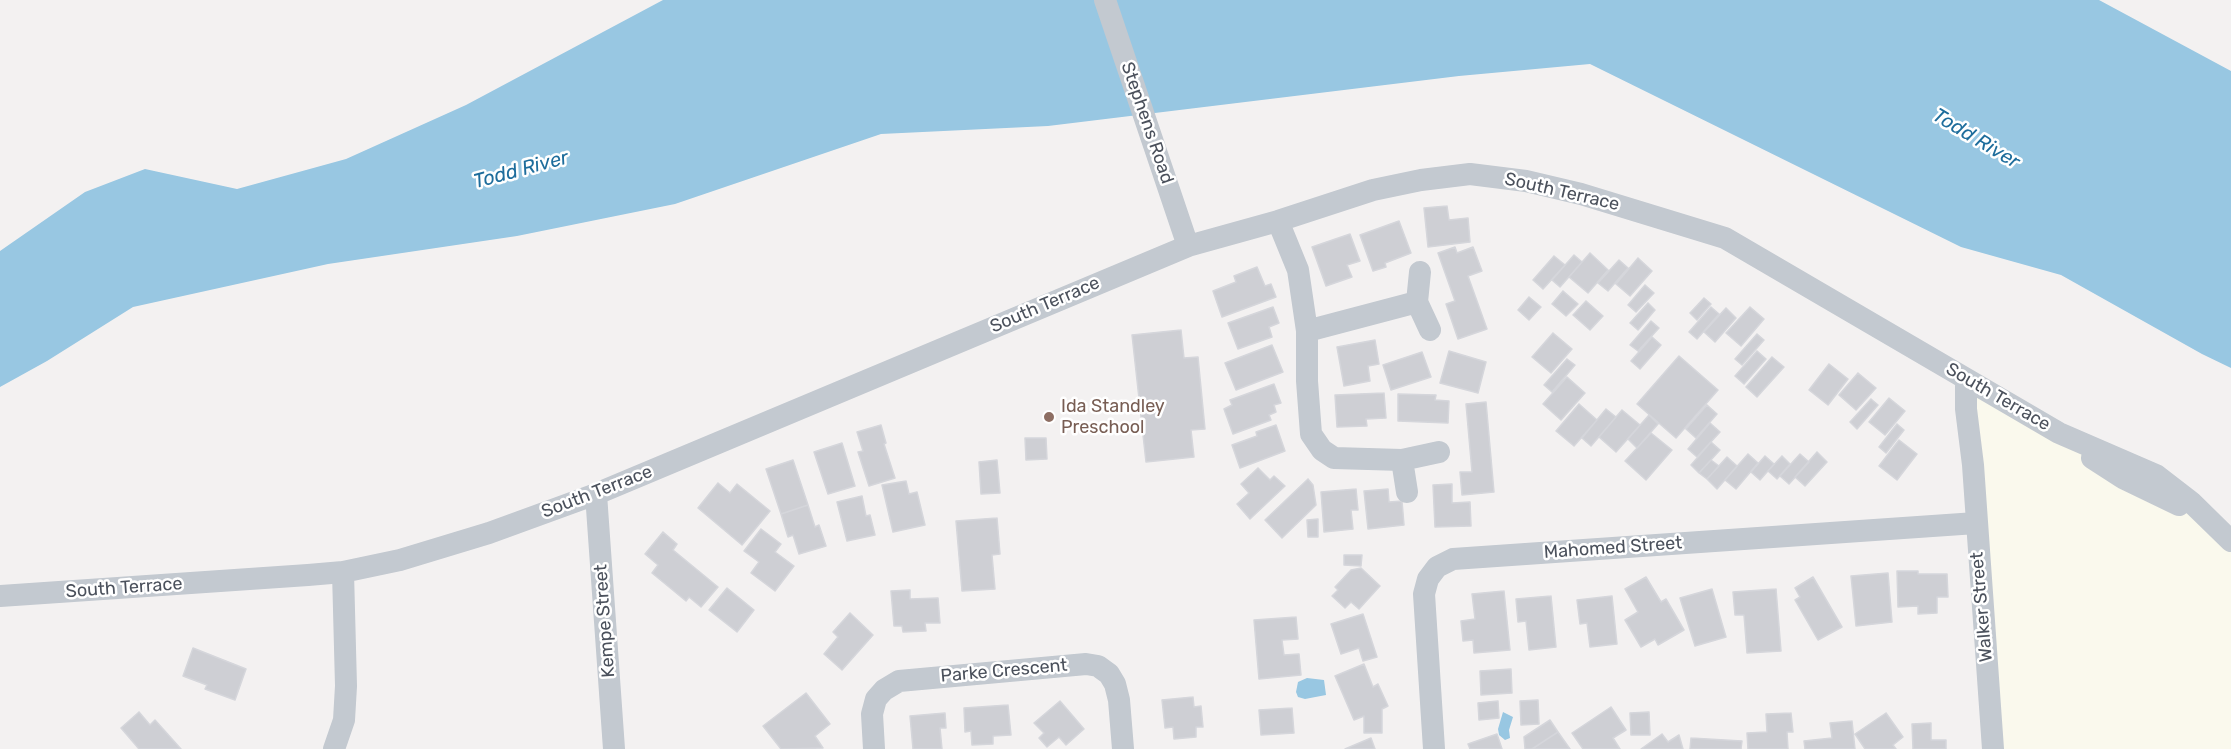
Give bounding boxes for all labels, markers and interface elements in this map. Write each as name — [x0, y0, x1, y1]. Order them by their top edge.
street label: Stephens Road — [1116, 59, 1178, 187]
water label: Todd River — [1928, 104, 2024, 174]
water label: Todd River — [471, 146, 571, 194]
street label: South Terrace — [1503, 168, 1621, 216]
street label: South Terrace — [987, 272, 1103, 338]
street label: South Terrace — [1942, 358, 2054, 436]
place label: Ida Standley Preschool — [1061, 396, 1165, 438]
marker: Ida Standley Preschool — [1042, 410, 1056, 424]
street label: South Terrace — [538, 461, 656, 523]
street label: Mahomed Street — [1543, 532, 1683, 564]
street label: Walker Street — [1966, 551, 1998, 663]
street label: Kempe Street — [590, 564, 620, 678]
street label: South Terrace — [65, 573, 183, 603]
street label: Parke Crescent — [940, 655, 1068, 687]

